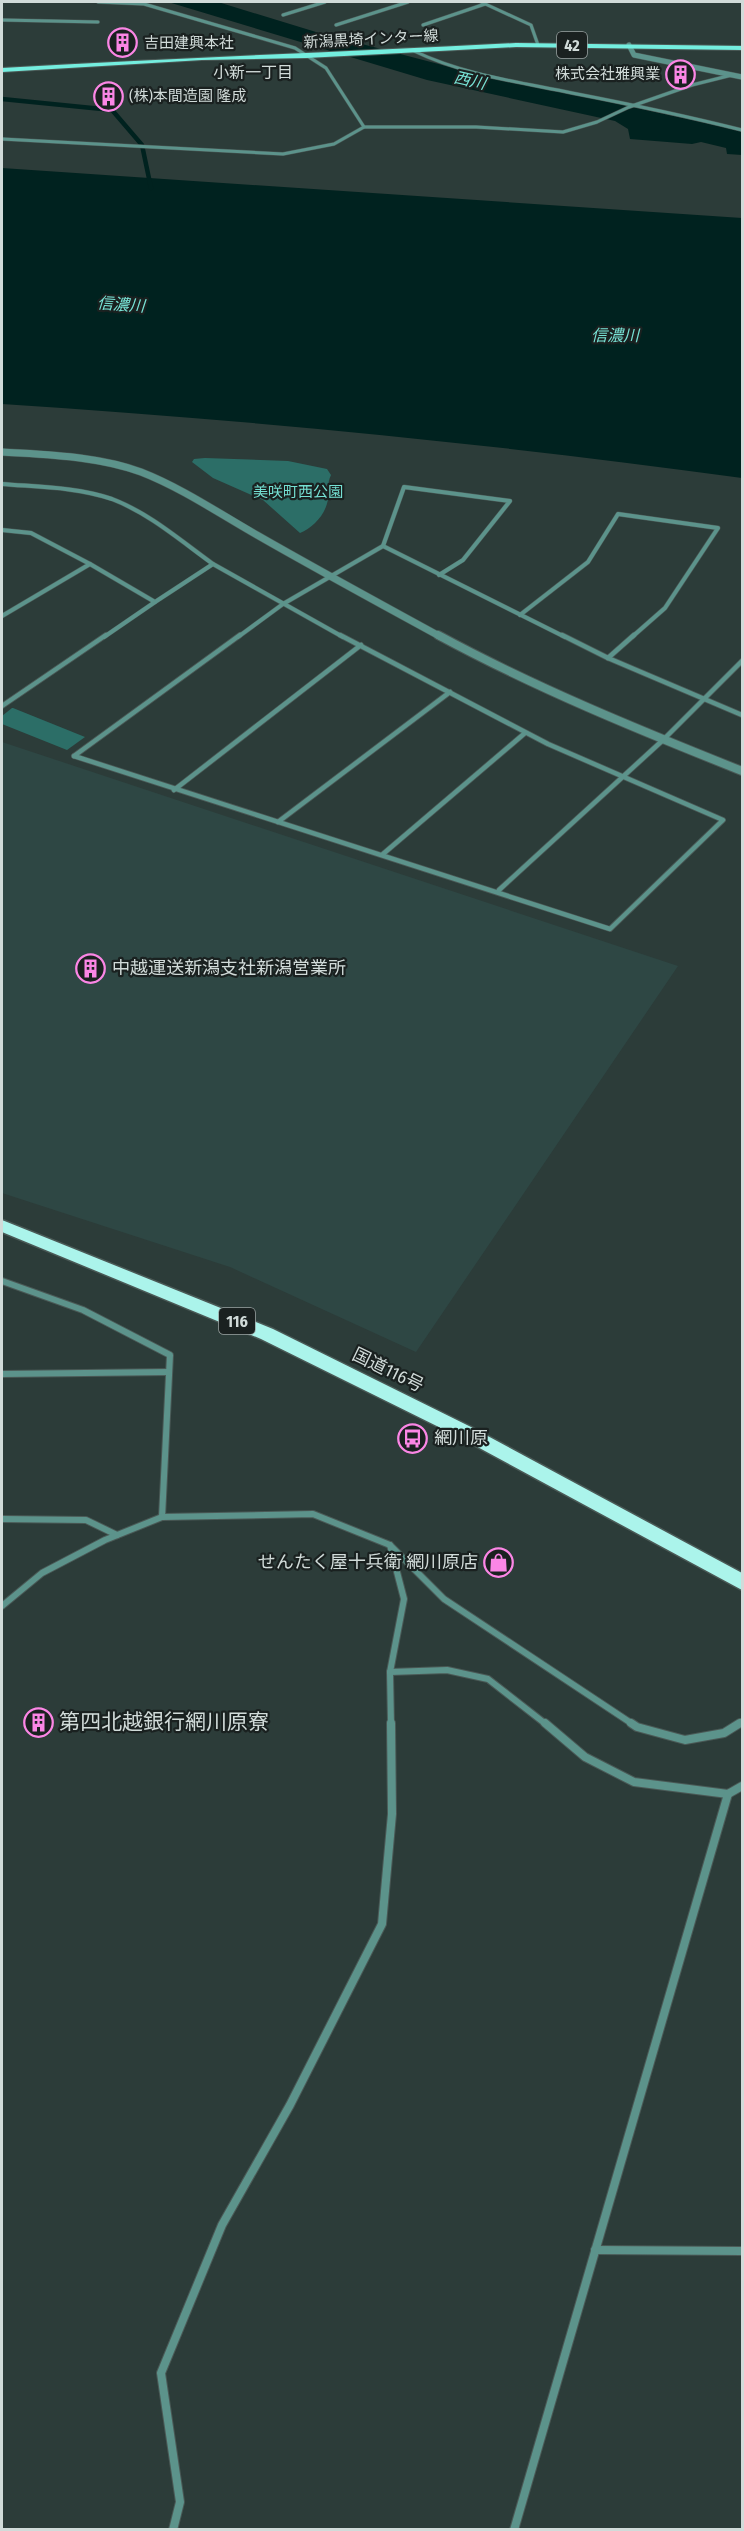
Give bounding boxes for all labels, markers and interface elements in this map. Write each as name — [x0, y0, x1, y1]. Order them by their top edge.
street label: 新潟黒埼インター線 — [303, 26, 439, 52]
building icon: 吉田建興本社 — [107, 27, 139, 59]
road number: 42 — [557, 32, 587, 58]
place label: 吉田建興本社 — [144, 34, 234, 52]
building icon: 株式会社雅興業 — [665, 58, 697, 90]
district label: 小新一丁目 — [213, 63, 293, 82]
place label: 株式会社雅興業 — [555, 65, 660, 83]
water label: 西川 — [452, 68, 490, 94]
building icon: (株)本間造園 隆成 — [92, 80, 124, 112]
place label: (株)本間造園 隆成 — [129, 87, 246, 105]
water label: 信濃川 — [96, 293, 148, 316]
water label: 信濃川 — [591, 326, 641, 345]
park label: 美咲町西公園 — [253, 483, 343, 501]
building icon: 中越運送新潟支社新潟営業所 — [75, 952, 107, 984]
place label: 中越運送新潟支社新潟営業所 — [112, 957, 346, 979]
road number: 116 — [219, 1308, 255, 1334]
street label: 国道116号 — [349, 1343, 427, 1397]
bus stop icon: 網川原 — [397, 1422, 429, 1454]
place label: 網川原 — [434, 1427, 488, 1449]
shop icon: せんたく屋十兵衛 網川原店 — [483, 1546, 515, 1578]
place label: せんたく屋十兵衛 網川原店 — [258, 1551, 478, 1573]
building icon: 第四北越銀行網川原寮 — [22, 1706, 54, 1738]
place label: 第四北越銀行網川原寮 — [59, 1709, 269, 1735]

